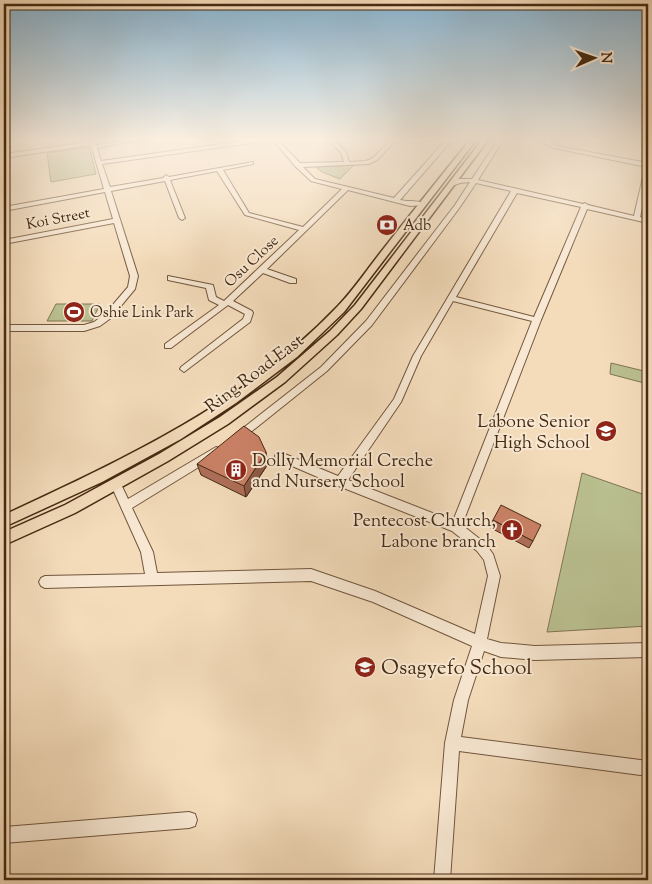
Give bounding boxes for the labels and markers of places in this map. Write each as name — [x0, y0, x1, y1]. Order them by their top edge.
bank icon: Adb — [375, 213, 399, 237]
place label: Adb — [403, 216, 431, 237]
sports icon: Oshie Link Park — [62, 300, 86, 324]
place label: Oshie Link Park — [90, 303, 194, 324]
place label: Labone Senior High School — [477, 410, 590, 457]
school or university icon: Labone Senior High School — [594, 419, 618, 443]
place label: Dolly Memorial Creche and Nursery School — [252, 449, 433, 496]
building icon: Dolly Memorial Creche and Nursery School — [224, 458, 248, 482]
place label: Pentecost Church, Labone branch — [353, 509, 496, 556]
church icon: Pentecost Church, Labone branch — [500, 518, 524, 542]
place label: Osagyefo School — [381, 654, 532, 684]
school or university icon: Osagyefo School — [353, 655, 377, 679]

